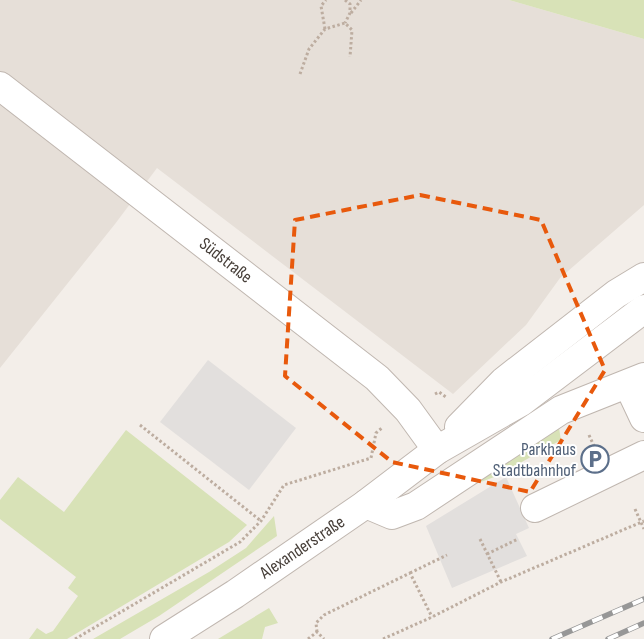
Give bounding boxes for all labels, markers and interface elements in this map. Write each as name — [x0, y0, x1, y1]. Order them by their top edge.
street label: Südstraße — [195, 233, 256, 288]
place label: Parkhaus Stadtbahnhof — [493, 439, 577, 481]
parking icon: Parkhaus Stadtbahnhof — [580, 444, 610, 474]
street label: Alexanderstraße — [255, 511, 349, 584]

